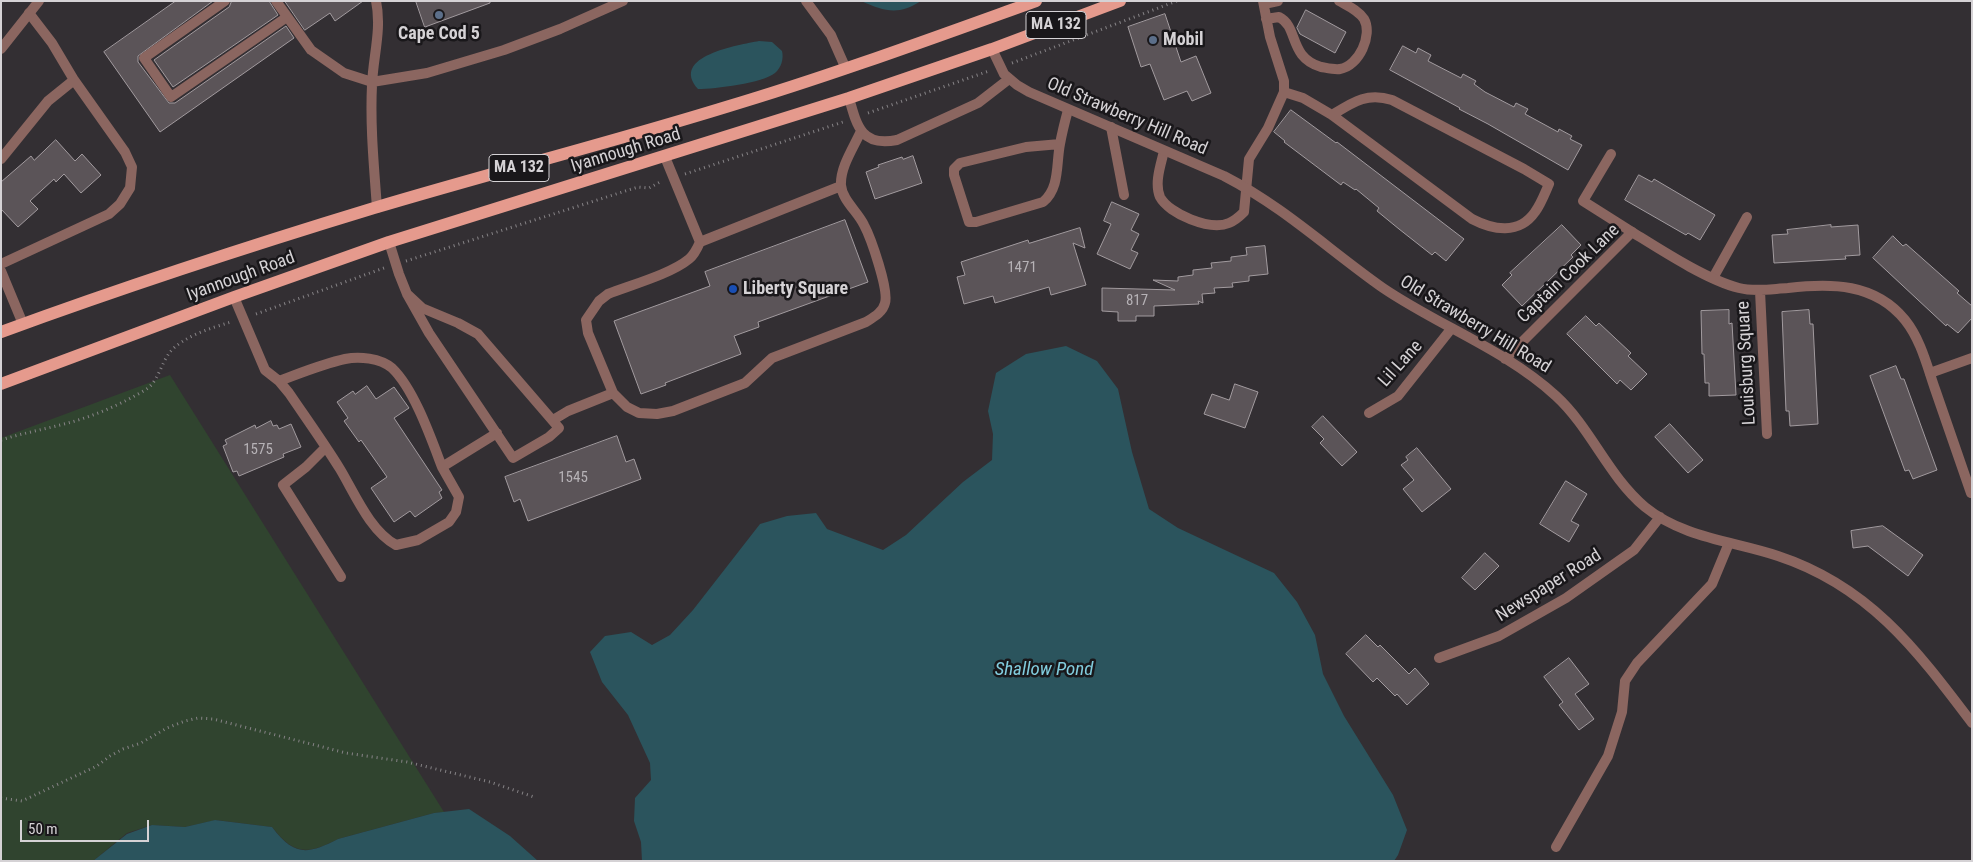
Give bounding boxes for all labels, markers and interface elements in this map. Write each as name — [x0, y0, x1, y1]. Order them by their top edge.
marker: Cape Cod 5 — [433, 9, 445, 21]
road number: MA 132 — [1026, 12, 1086, 38]
place label: Cape Cod 5 — [398, 23, 480, 45]
place label: Mobil — [1163, 29, 1204, 51]
marker: Mobil — [1147, 34, 1159, 46]
street label: Old Strawberry Hill Road — [1044, 73, 1210, 161]
street label: Iyannough Road — [569, 124, 683, 178]
road number: MA 132 — [489, 154, 549, 182]
street label: Captain Cook Lane — [1513, 220, 1625, 328]
street label: Iyannough Road — [184, 247, 298, 307]
house number: 1471 — [1007, 259, 1037, 277]
street label: Old Strawberry Hill Road — [1396, 271, 1554, 379]
place label: Liberty Square — [743, 278, 848, 300]
marker: Liberty Square — [727, 283, 739, 295]
house number: 817 — [1126, 292, 1148, 310]
street label: Louisburg Square — [1733, 301, 1761, 425]
street label: Lil Lane — [1374, 336, 1428, 392]
house number: 1575 — [243, 441, 273, 459]
house number: 1545 — [558, 469, 588, 487]
street label: Newspaper Road — [1492, 545, 1606, 627]
water label: Shallow Pond — [995, 659, 1093, 681]
scale bar — [22, 810, 151, 842]
text: 50 m — [28, 820, 58, 838]

